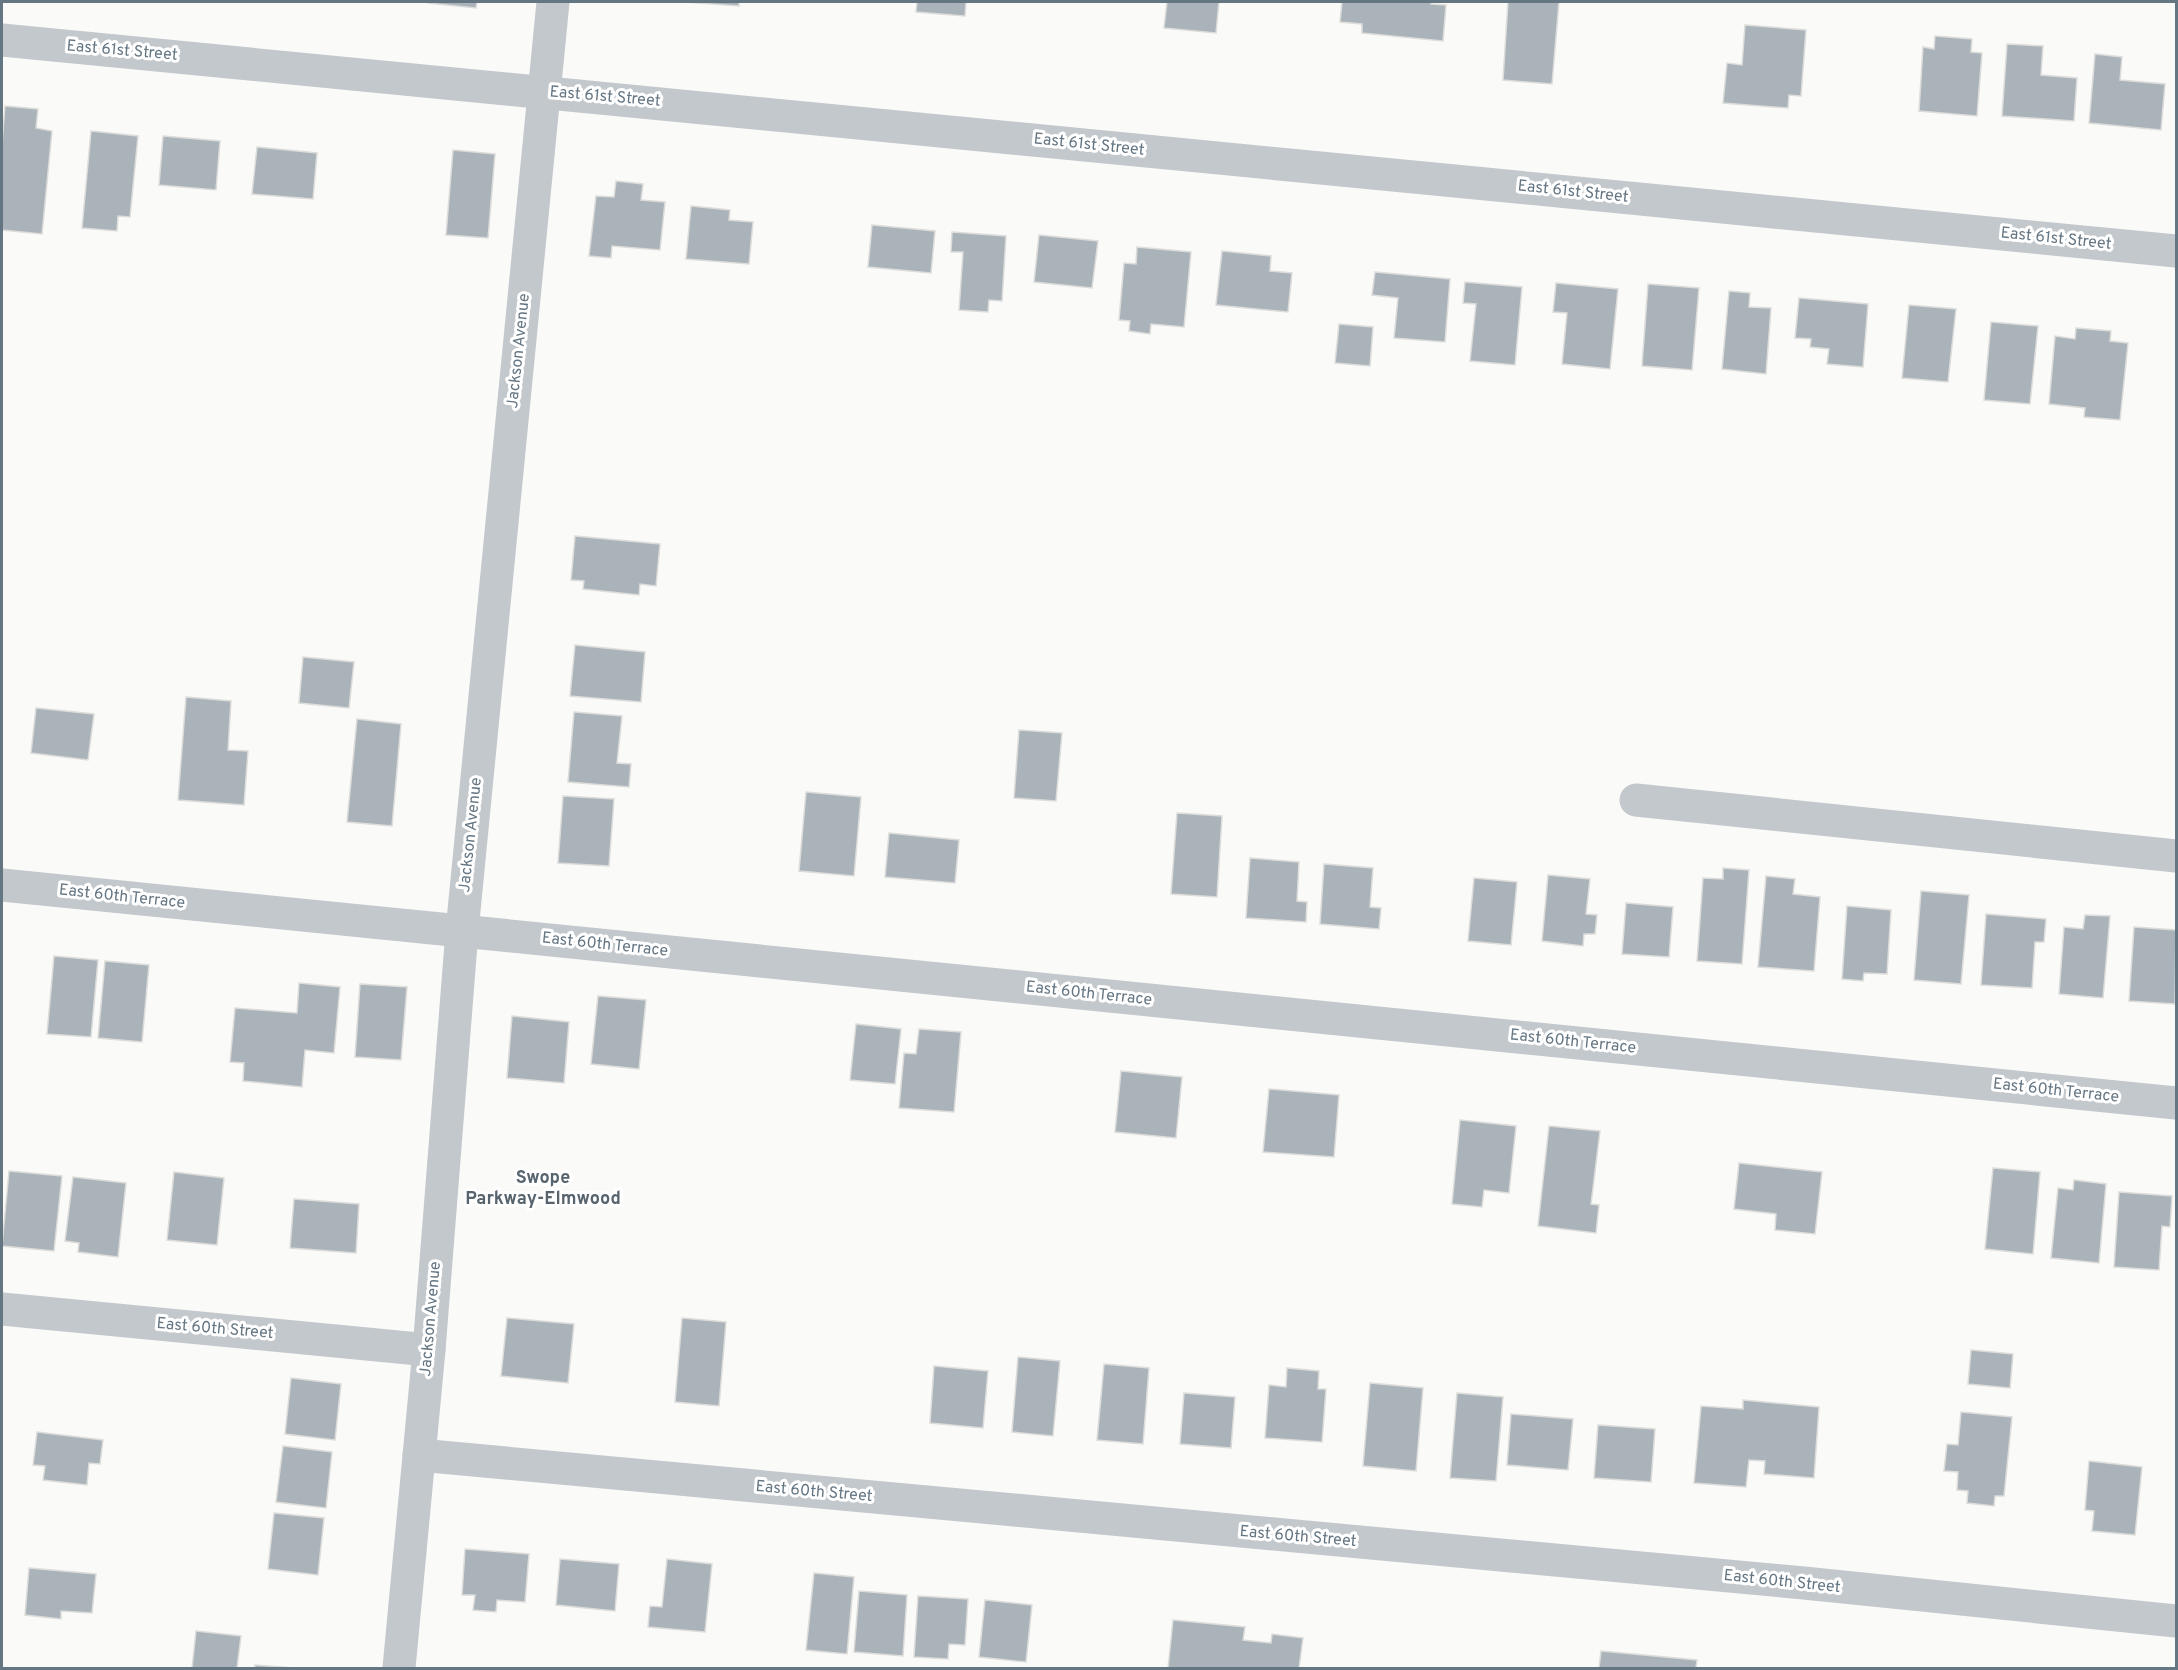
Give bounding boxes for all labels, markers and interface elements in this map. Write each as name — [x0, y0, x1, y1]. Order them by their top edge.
street label: East 61st Street — [66, 36, 178, 66]
street label: East 61st Street — [549, 82, 661, 112]
street label: East 61st Street — [1033, 129, 1145, 161]
street label: East 61st Street — [1517, 176, 1629, 208]
street label: East 61st Street — [2000, 223, 2112, 255]
street label: Jackson Avenue — [503, 293, 535, 409]
street label: Jackson Avenue — [455, 777, 487, 893]
street label: East 60th Terrace — [58, 880, 186, 914]
street label: East 60th Terrace — [541, 928, 669, 962]
street label: East 60th Terrace — [1025, 977, 1153, 1011]
street label: East 60th Terrace — [1509, 1025, 1637, 1059]
street label: East 60th Terrace — [1992, 1074, 2120, 1108]
district label: Swope Parkway-Elmwood — [465, 1167, 621, 1211]
street label: Jackson Avenue — [416, 1261, 446, 1377]
street label: East 60th Street — [156, 1314, 274, 1344]
street label: East 60th Street — [755, 1477, 873, 1507]
street label: East 60th Street — [1239, 1522, 1357, 1552]
street label: East 60th Street — [1723, 1566, 1841, 1598]

